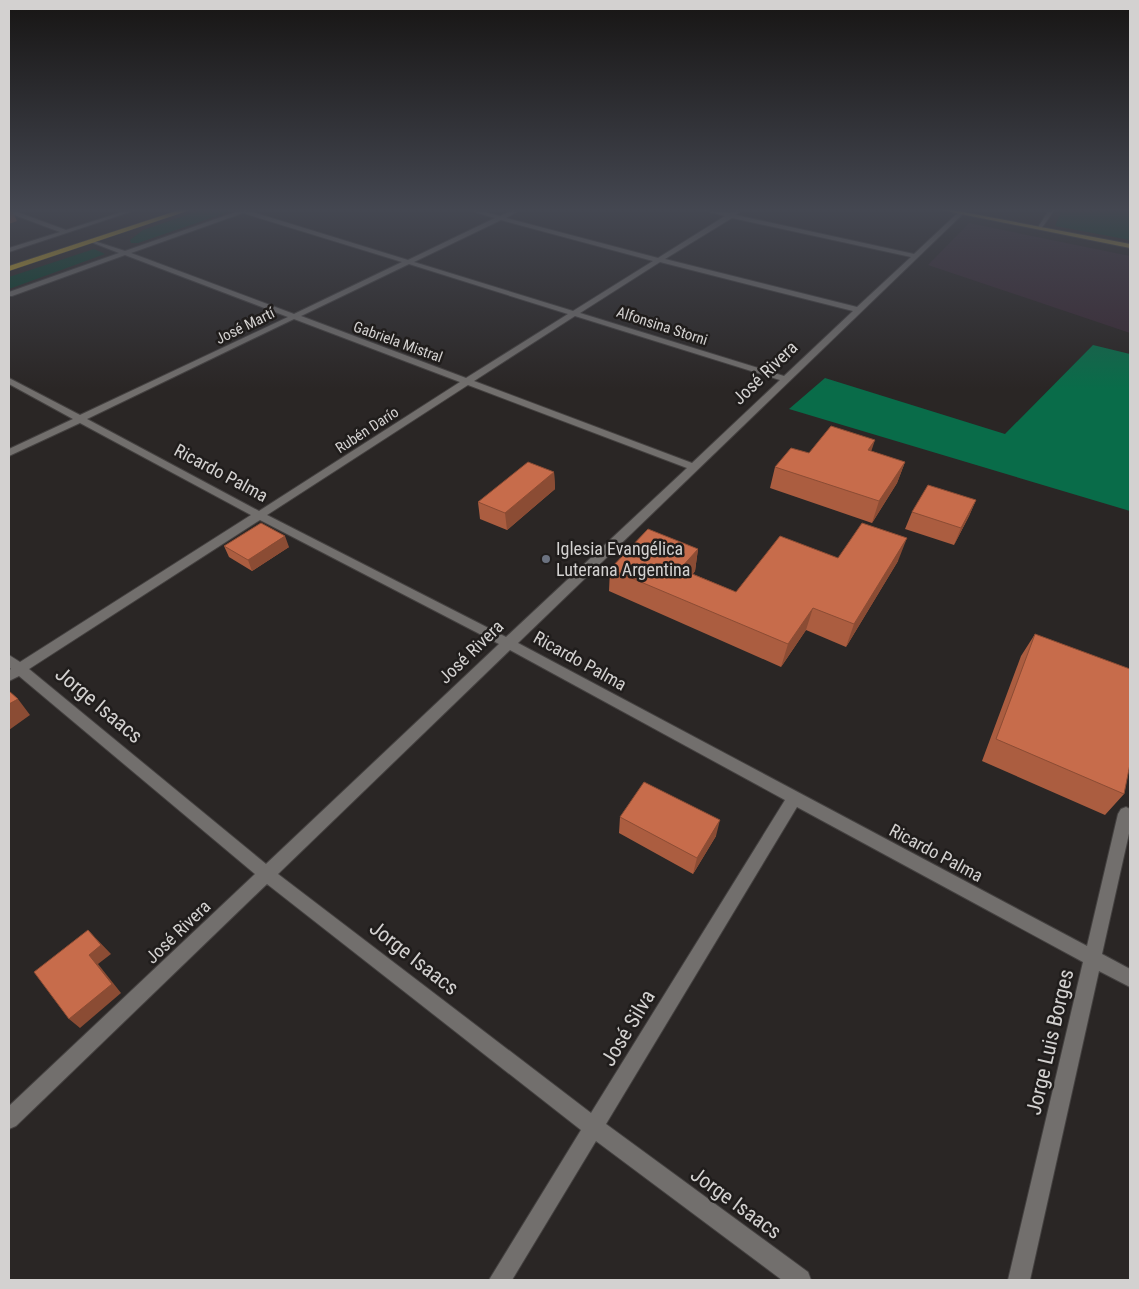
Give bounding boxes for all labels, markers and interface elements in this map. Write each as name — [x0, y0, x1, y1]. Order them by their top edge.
street label: José Martí — [213, 303, 279, 348]
street label: Alfonsina Storni — [614, 303, 710, 349]
street label: Gabriela Mistral — [351, 318, 445, 366]
street label: José Rivera — [728, 337, 801, 409]
street label: Rubén Darío — [332, 403, 402, 457]
street label: Ricardo Palma — [171, 439, 272, 506]
place label: Iglesia Evangélica Luterana Argentina — [556, 538, 690, 580]
marker: Iglesia Evangélica Luterana Argentina — [540, 553, 552, 565]
street label: José Rivera — [434, 616, 507, 688]
street label: Ricardo Palma — [530, 626, 630, 695]
street label: Jorge Isaacs — [51, 662, 147, 748]
street label: Ricardo Palma — [886, 819, 987, 886]
street label: José Rivera — [141, 896, 214, 968]
street label: Jorge Isaacs — [365, 916, 463, 1000]
street label: Jorge Luis Borges — [1022, 967, 1078, 1117]
street label: José Silva — [596, 986, 660, 1070]
street label: Jorge Isaacs — [686, 1162, 786, 1244]

